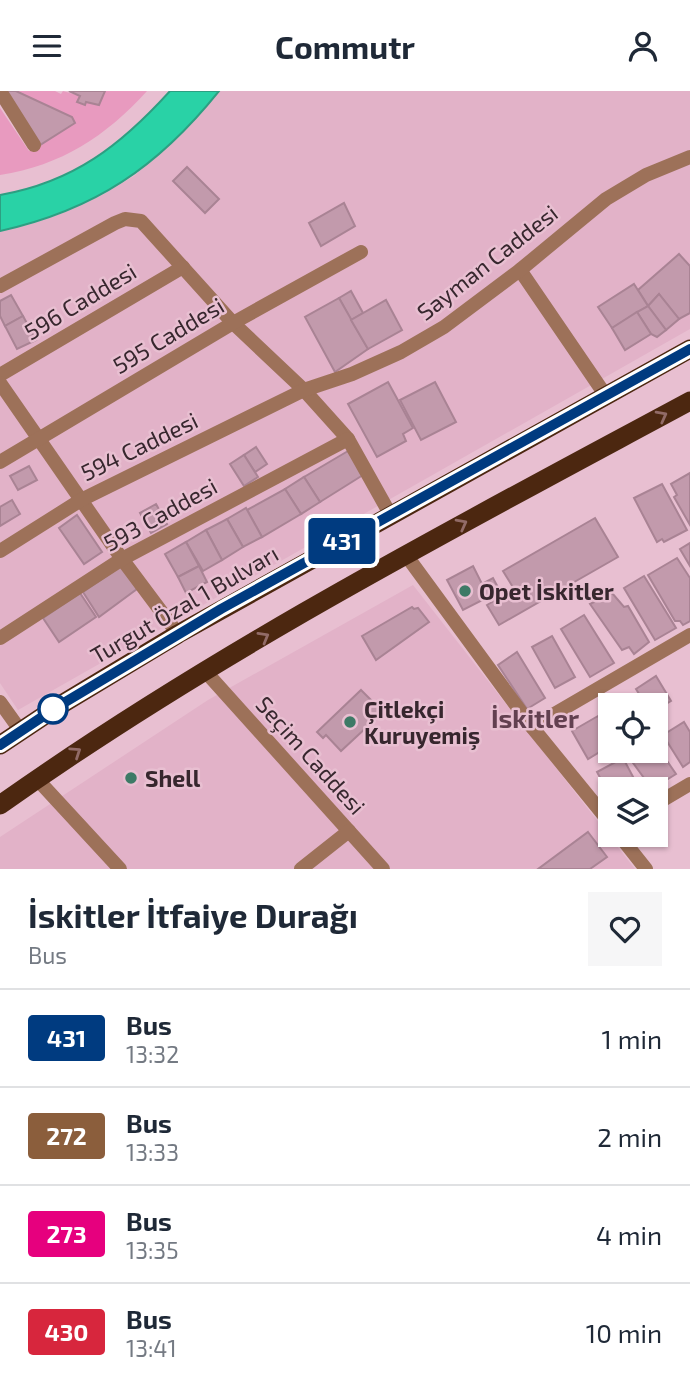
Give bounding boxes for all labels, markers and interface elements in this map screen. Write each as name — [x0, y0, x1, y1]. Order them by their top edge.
icon: menu — [28, 27, 66, 65]
text: Commutr — [275, 27, 415, 65]
icon: person — [624, 27, 662, 65]
street label: Sayman Caddesi — [411, 198, 563, 326]
street label: 596 Caddesi — [19, 257, 141, 345]
street label: 595 Caddesi — [107, 291, 229, 379]
street label: 594 Caddesi — [76, 406, 202, 486]
one-way arrow — [655, 411, 667, 424]
street label: 593 Caddesi — [98, 471, 222, 557]
line badge: 431 — [302, 518, 382, 564]
one-way arrow — [455, 519, 467, 532]
text: 431 — [322, 526, 362, 555]
street label: Turgut Özal 1 Bulvarı — [85, 539, 283, 669]
place label: Opet İskitler — [479, 577, 614, 605]
marker: Opet İskitler — [457, 583, 473, 599]
one-way arrow — [257, 632, 270, 645]
street label: Seçim Caddesi — [250, 690, 371, 821]
map controls — [598, 693, 668, 847]
button: locate — [598, 693, 668, 763]
unlabelled marker — [38, 694, 68, 724]
place label: Çitlekçi Kuruyemiş — [364, 695, 480, 751]
district label: İskitler — [491, 702, 579, 733]
marker: Çitlekçi Kuruyemiş — [342, 714, 358, 730]
one-way arrow — [68, 748, 81, 760]
place label: Shell — [145, 764, 201, 792]
marker: Shell — [123, 770, 139, 786]
button: layers — [598, 777, 668, 847]
button: heart — [588, 892, 662, 966]
text: İskitler İtfaiye Durağı — [28, 895, 358, 935]
text: Bus — [28, 941, 67, 969]
text: Bus — [126, 1009, 172, 1040]
text: 431 — [47, 1023, 86, 1052]
text: 1 min — [602, 1023, 662, 1054]
text: 13:32 — [126, 1040, 179, 1068]
text: Bus — [126, 1107, 172, 1138]
text: 272 — [46, 1121, 87, 1150]
text: 2 min — [597, 1121, 662, 1152]
text: 13:33 — [126, 1138, 179, 1166]
text: Bus — [126, 1205, 172, 1236]
text: 273 — [46, 1219, 87, 1248]
text: 4 min — [596, 1219, 662, 1250]
text: 13:35 — [126, 1236, 179, 1264]
text: Bus — [126, 1303, 172, 1334]
text: 430 — [44, 1317, 89, 1346]
text: 10 min — [586, 1317, 662, 1348]
text: 13:41 — [126, 1334, 177, 1362]

